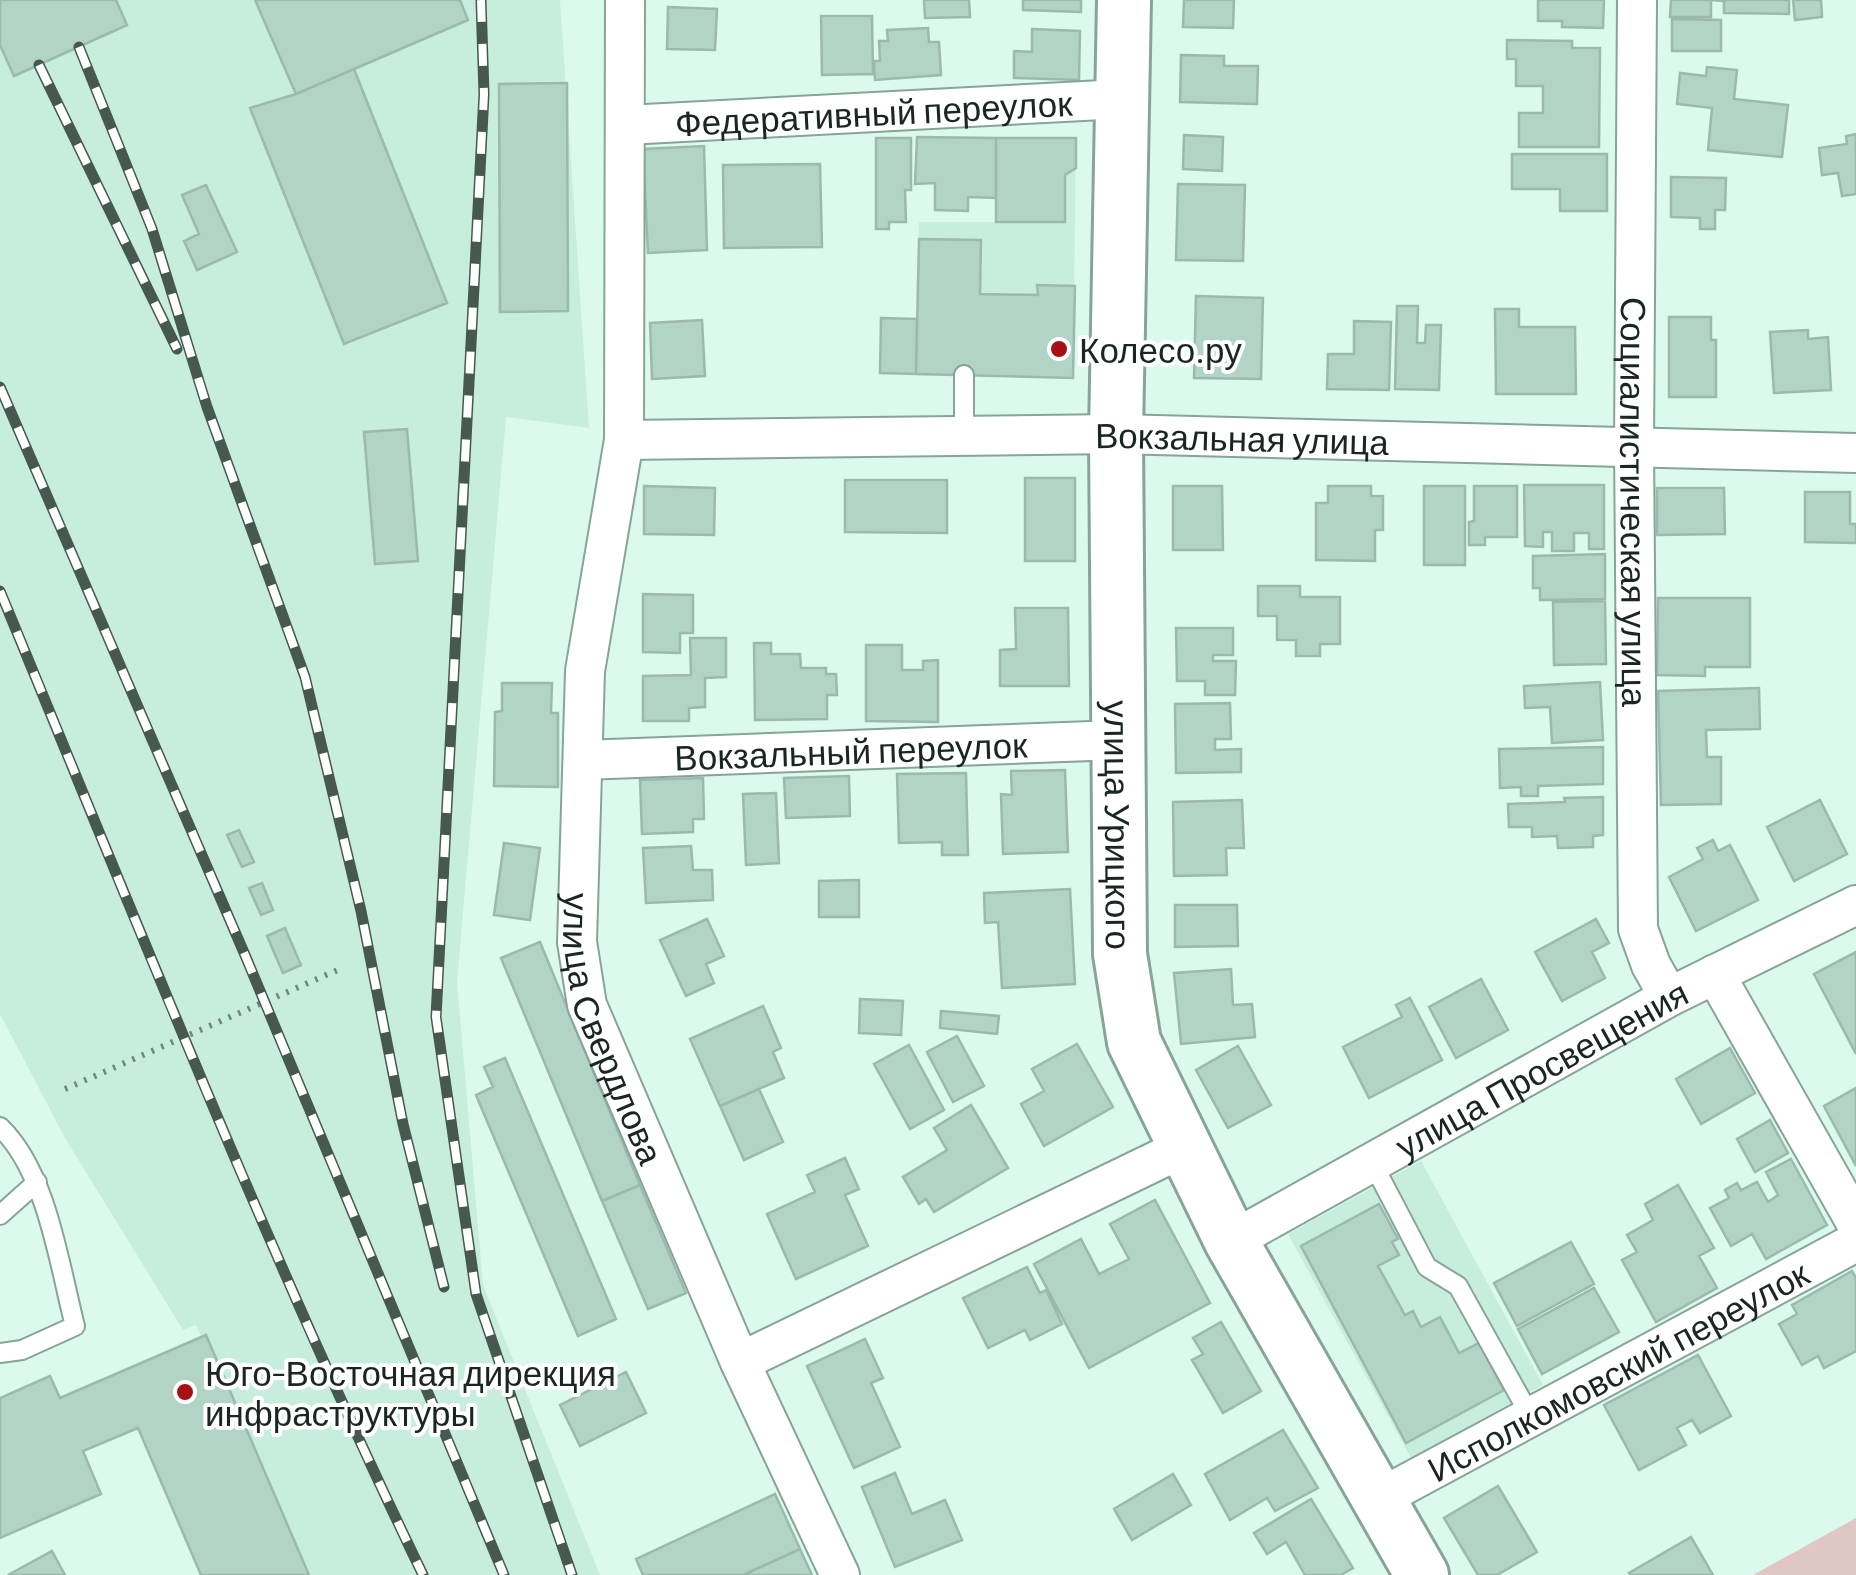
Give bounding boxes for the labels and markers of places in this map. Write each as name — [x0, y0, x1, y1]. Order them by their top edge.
place label: Колесо.ру — [1079, 328, 1242, 370]
marker: Колесо.ру — [1048, 338, 1070, 360]
place label: Юго-Восточная дирекция инфраструктуры — [205, 1351, 616, 1433]
marker: Юго-Восточная дирекция инфраструктуры — [174, 1381, 196, 1403]

